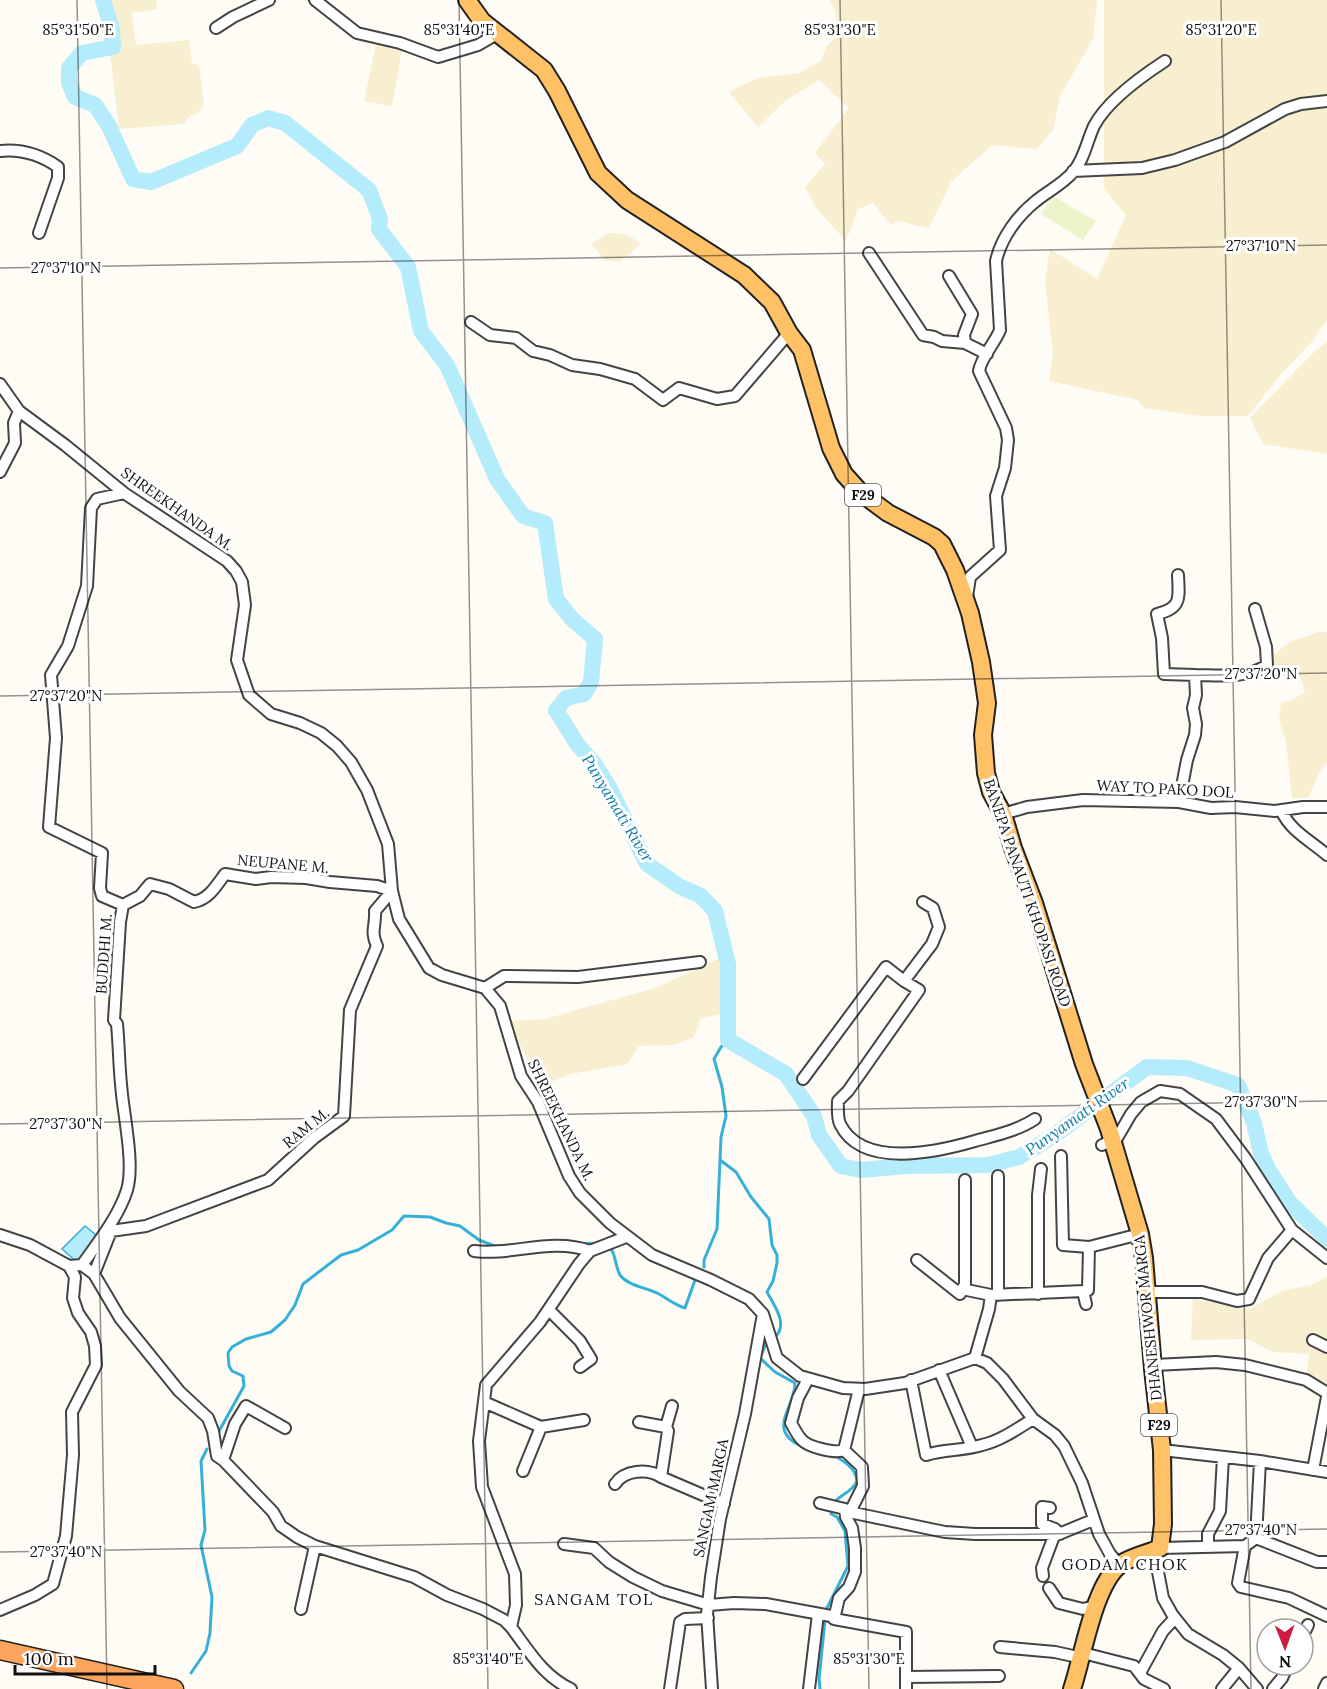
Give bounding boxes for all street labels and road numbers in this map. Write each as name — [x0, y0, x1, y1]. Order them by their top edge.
street label: SHREEKHANDA M. — [117, 463, 237, 554]
road number: F29 — [845, 484, 881, 506]
street label: WAY TO PAKO DOL — [1096, 775, 1234, 802]
street label: BANEPA PANAUTI KHOPASI ROAD — [979, 776, 1076, 1009]
street label: NEUPANE M. — [236, 850, 330, 877]
street label: BUDDHI M. — [91, 913, 116, 995]
street label: SHREEKHANDA M. — [524, 1056, 599, 1184]
street label: RAM M. — [278, 1103, 333, 1152]
street label: DHANESHWOR MARGA — [1129, 1234, 1166, 1402]
road number: F29 — [1141, 1414, 1177, 1436]
street label: SANGAM MARGA — [689, 1436, 733, 1559]

